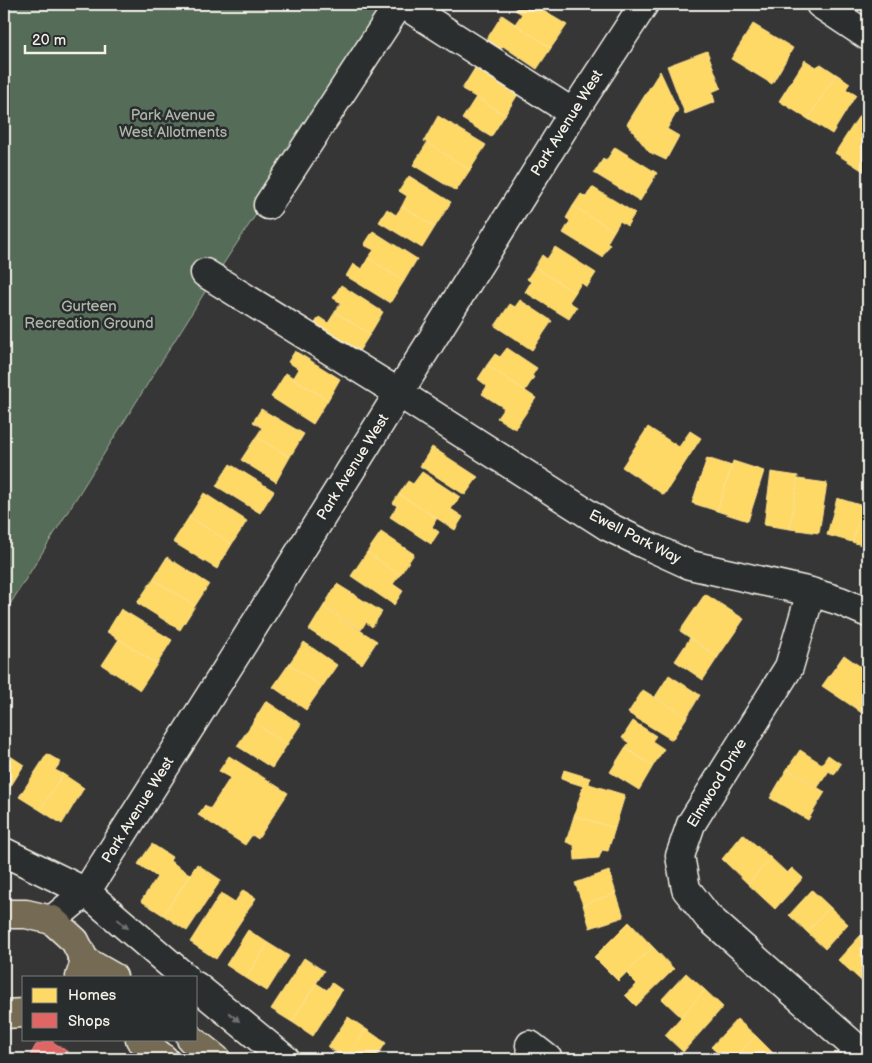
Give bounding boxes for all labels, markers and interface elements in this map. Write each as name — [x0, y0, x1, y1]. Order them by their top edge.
scale bar — [25, 22, 105, 54]
text: 20 m — [32, 31, 66, 50]
street label: Park Avenue West — [527, 66, 608, 180]
park label: Park Avenue West Allotments — [119, 106, 228, 142]
park label: Gurteen Recreation Ground — [24, 297, 154, 333]
street label: Park Avenue West — [313, 410, 394, 524]
street label: Ewell Park Way — [586, 506, 684, 568]
street label: Elmwood Drive — [683, 735, 751, 831]
street label: Park Avenue West — [98, 753, 179, 867]
one-way arrow — [116, 919, 129, 930]
legend — [22, 976, 198, 1040]
text: Homes — [68, 986, 117, 1005]
one-way arrow — [228, 1011, 240, 1022]
text: Shops — [68, 1012, 111, 1031]

